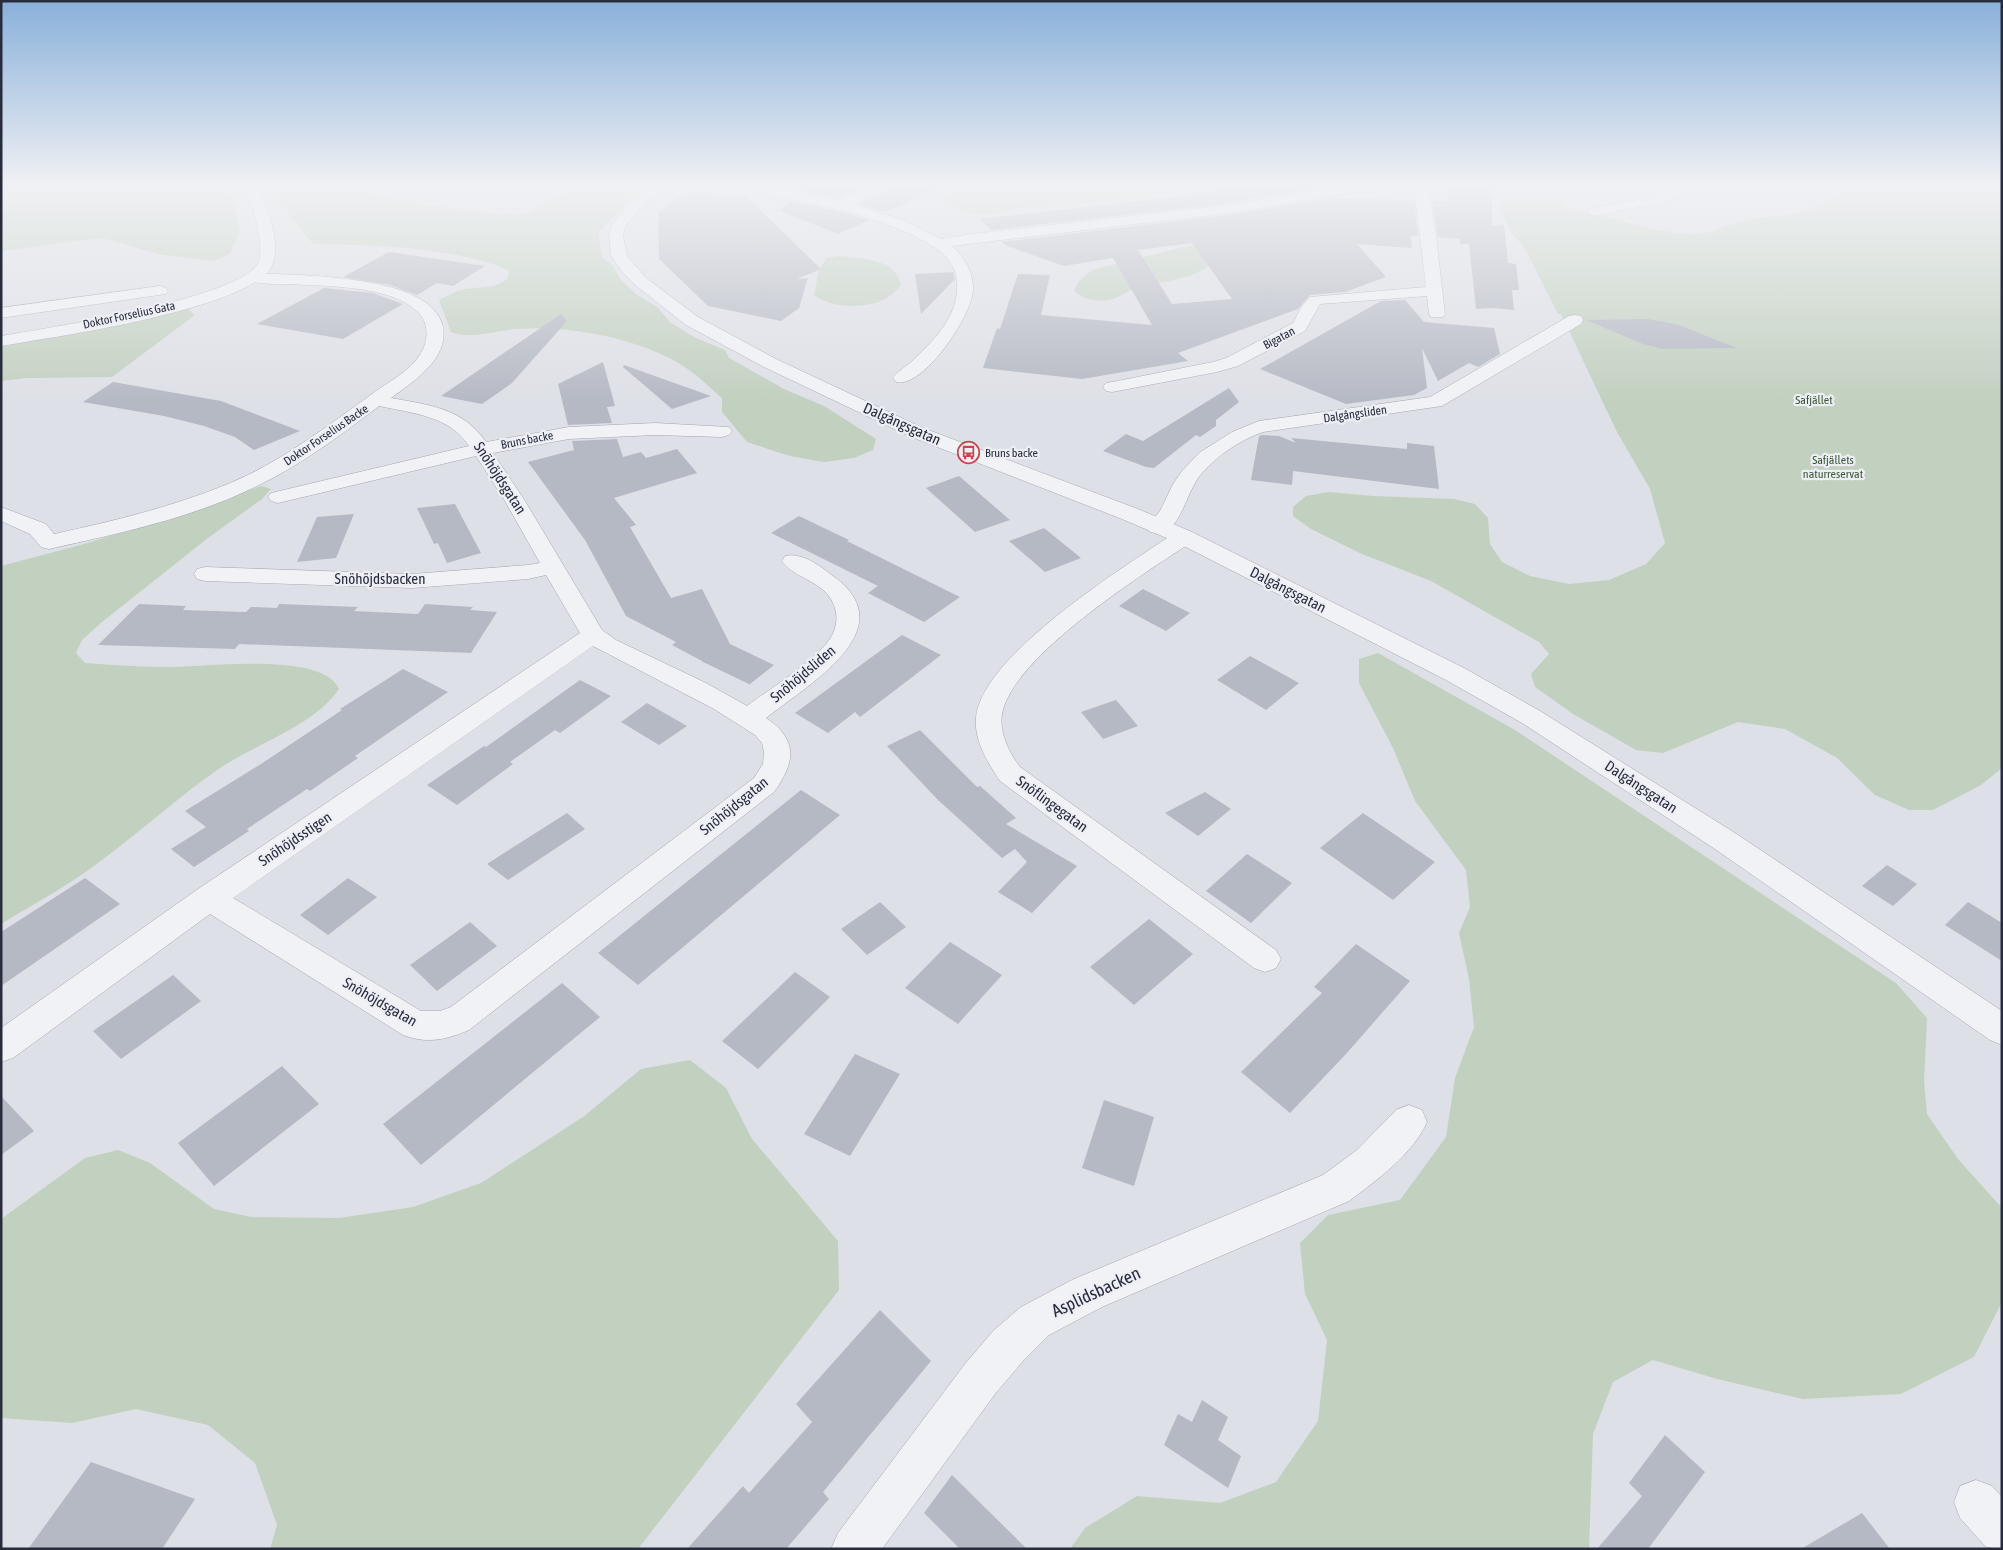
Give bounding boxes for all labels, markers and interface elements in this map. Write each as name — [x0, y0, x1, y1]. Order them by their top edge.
street label: Doktor Forselius Gata — [82, 298, 176, 332]
street label: Bigatan — [1261, 324, 1297, 352]
park label: Safjället — [1795, 393, 1833, 407]
street label: Dalgångsgatan — [861, 399, 944, 448]
street label: Doktor Forselius Backe — [281, 401, 371, 469]
street label: Dalgångsliden — [1322, 403, 1388, 425]
street label: Bruns backe — [500, 428, 554, 452]
street label: Snöhöjdsgatan — [471, 438, 530, 517]
bus stop icon: Bruns backe — [957, 441, 981, 465]
place label: Bruns backe — [985, 446, 1038, 460]
park label: Safjällets naturreservat — [1803, 453, 1864, 481]
street label: Dalgångsgatan — [1247, 563, 1329, 616]
street label: Snöhöjdsbacken — [335, 570, 425, 587]
street label: Snöhöjdsliden — [767, 642, 839, 706]
street label: Dalgångsgatan — [1602, 757, 1681, 816]
street label: Snöflingegatan — [1013, 772, 1091, 835]
street label: Snöhöjdsgatan — [696, 773, 771, 838]
street label: Snöhöjdsstigen — [255, 808, 334, 869]
street label: Snöhöjdsgatan — [340, 974, 420, 1030]
street label: Asplidsbacken — [1048, 1262, 1144, 1321]

